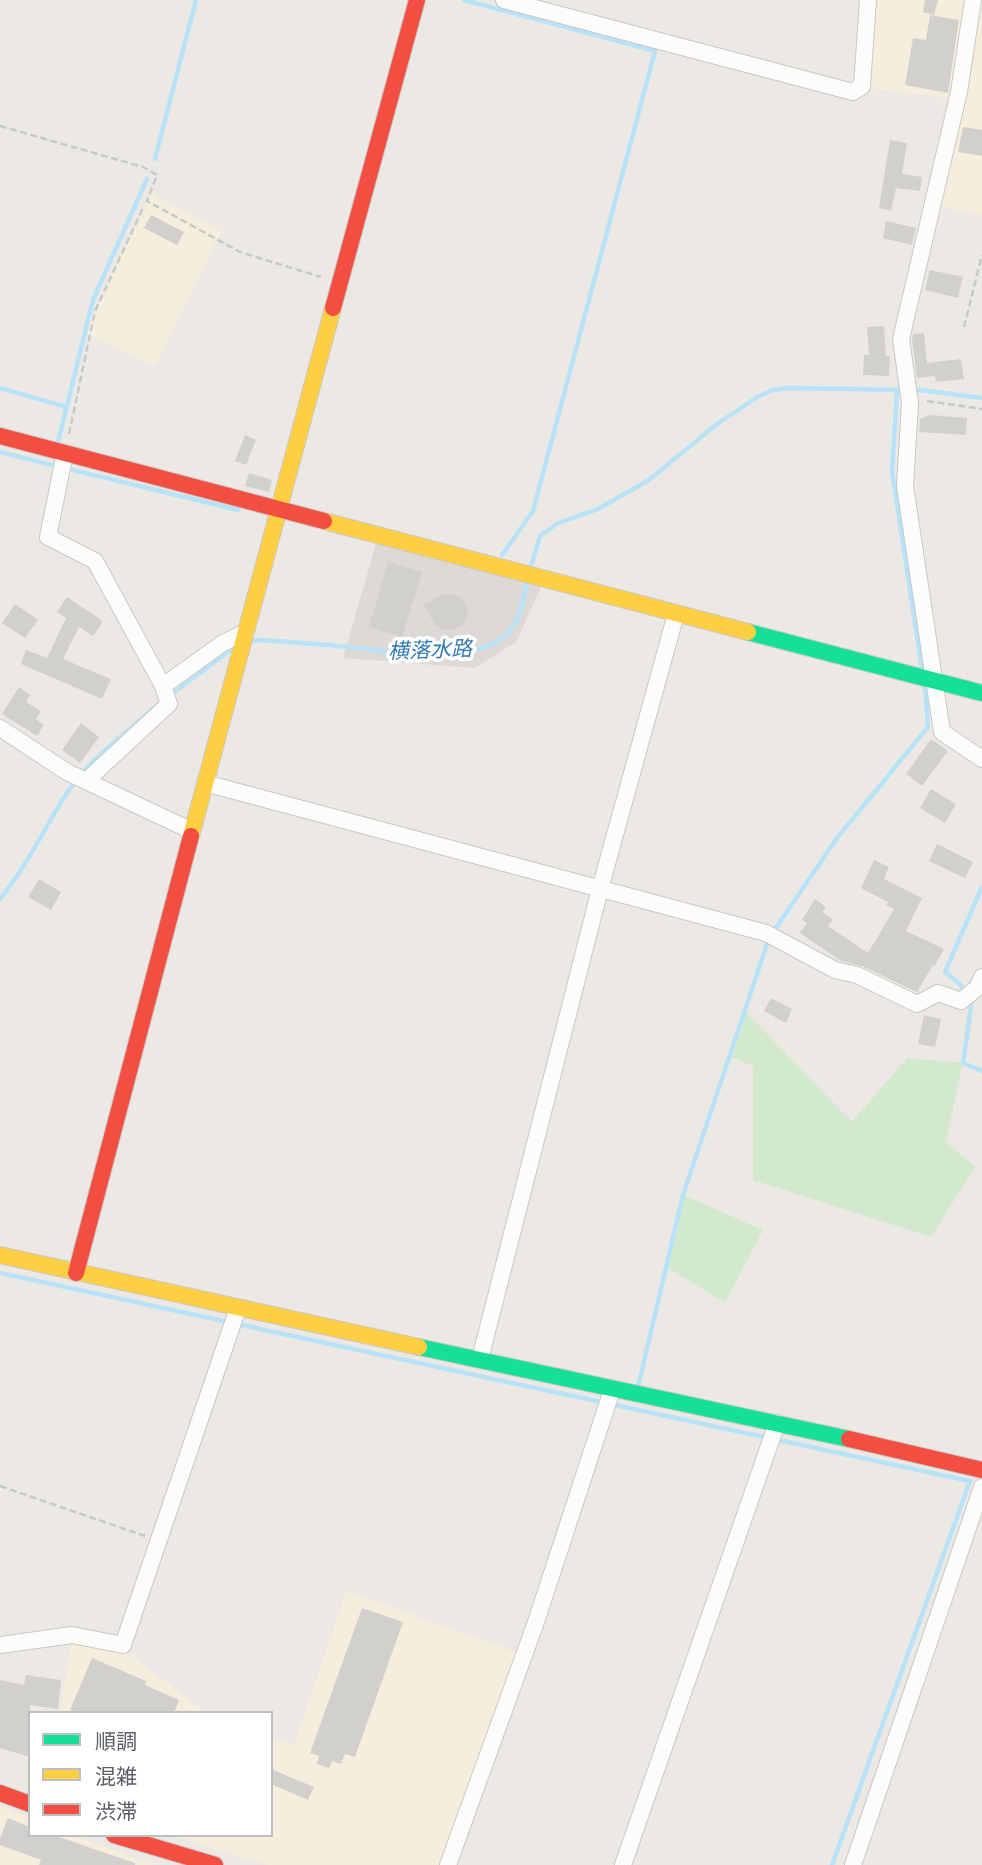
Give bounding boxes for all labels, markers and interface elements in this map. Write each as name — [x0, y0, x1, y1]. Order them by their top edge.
water label: 横落水路 — [388, 636, 472, 664]
legend — [28, 1711, 273, 1837]
text: 順調 — [95, 1728, 137, 1753]
text: 混雑 — [95, 1763, 137, 1788]
text: 渋滞 — [95, 1798, 137, 1823]

